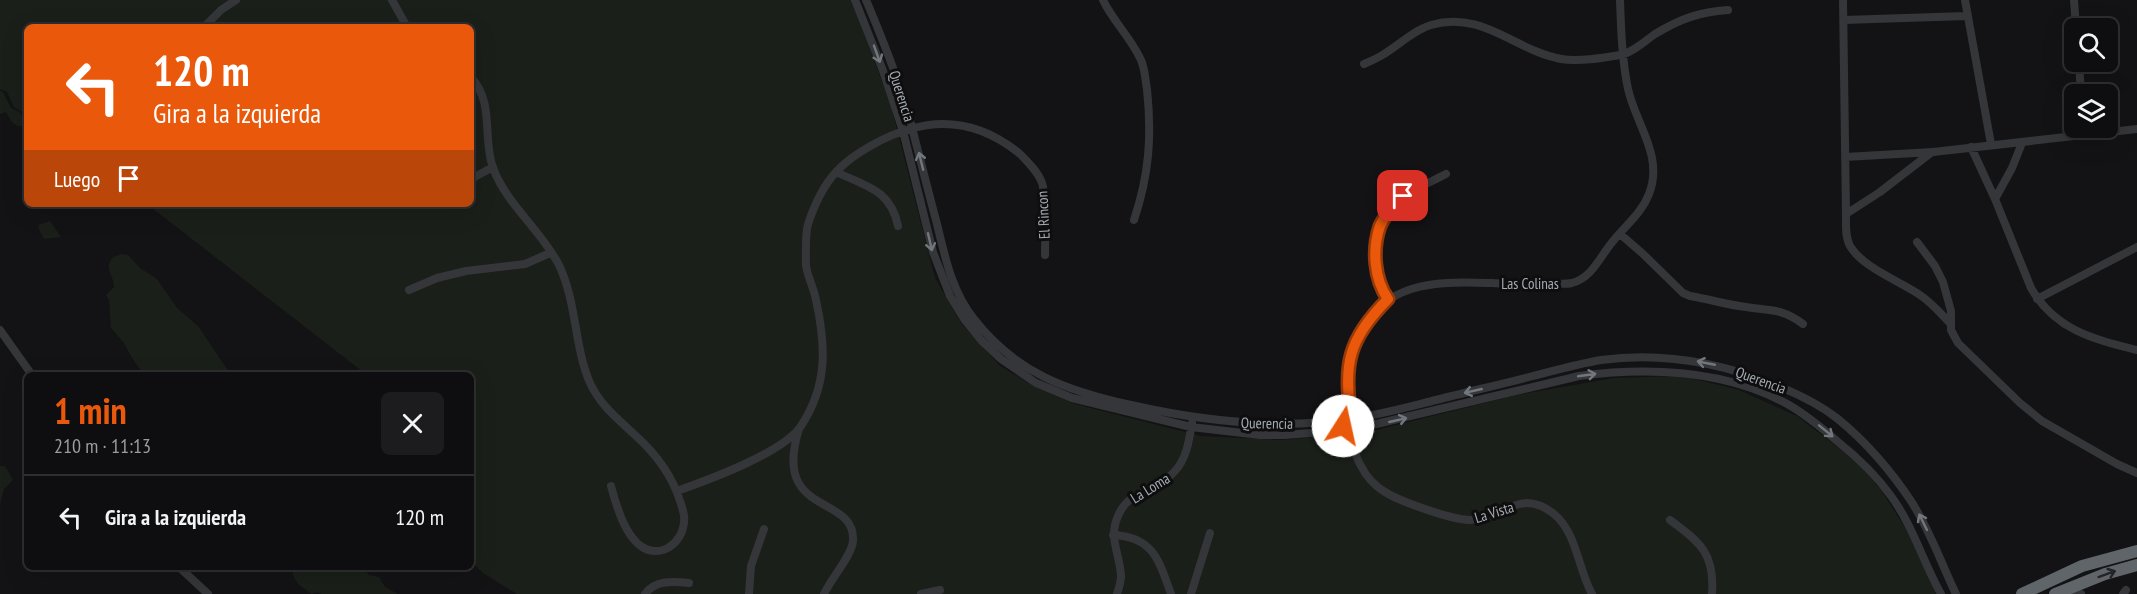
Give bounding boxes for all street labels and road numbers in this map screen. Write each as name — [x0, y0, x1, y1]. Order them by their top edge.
street label: Querencia — [885, 68, 919, 124]
street label: El Rincon — [1032, 190, 1054, 240]
street label: Las Colinas — [1501, 274, 1559, 293]
street label: Querencia — [1733, 362, 1789, 398]
street label: Querencia — [1241, 413, 1293, 433]
street label: La Loma — [1127, 469, 1173, 507]
street label: La Vista — [1472, 497, 1516, 527]

